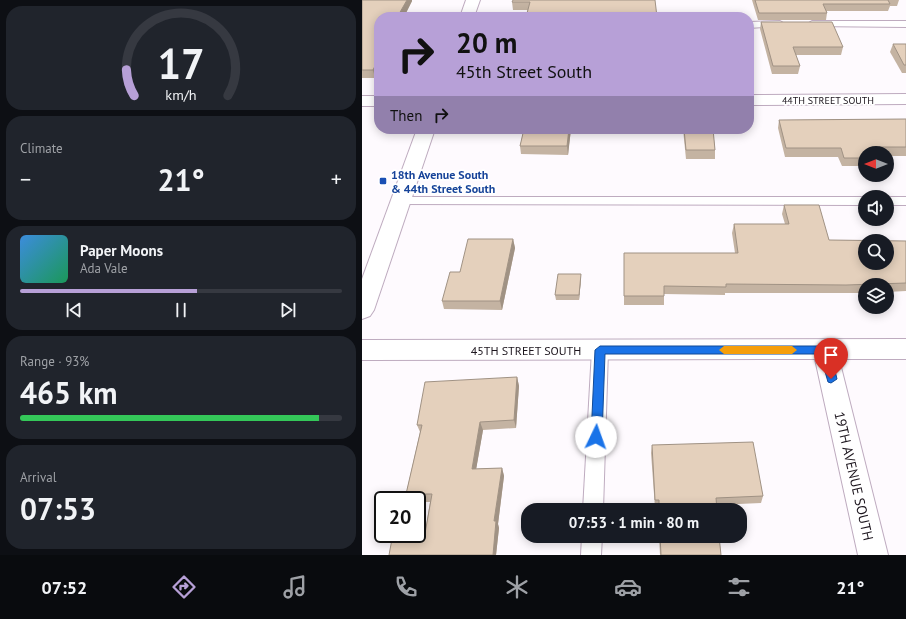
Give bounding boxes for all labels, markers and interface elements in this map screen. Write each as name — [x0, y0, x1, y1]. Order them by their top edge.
text: 20 m — [456, 24, 517, 61]
icon: right — [390, 28, 442, 80]
text: 17 — [157, 37, 205, 90]
text: 45th Street South — [456, 60, 592, 83]
text: km/h — [165, 85, 197, 104]
street label: 44TH STREET SOUTH — [782, 94, 874, 107]
icon: right — [430, 104, 452, 126]
text: Then — [390, 106, 422, 125]
text: Climate — [20, 140, 63, 157]
north arrow — [858, 146, 894, 182]
map controls — [858, 146, 894, 314]
text: 21° — [157, 160, 205, 199]
text: − — [20, 165, 31, 193]
text: + — [331, 165, 342, 193]
place label: 18th Avenue South & 44th Street South — [391, 167, 495, 196]
marker: 18th Avenue South & 44th Street South — [378, 176, 388, 186]
button: sound — [858, 190, 894, 226]
button: search — [858, 234, 894, 270]
text: Paper Moons — [80, 241, 163, 260]
text: Ada Vale — [80, 260, 128, 277]
button: layers — [858, 278, 894, 314]
icon: previous — [63, 299, 85, 321]
icon: pause — [170, 299, 192, 321]
icon: next — [277, 299, 299, 321]
pin — [814, 338, 848, 379]
street label: 45TH STREET SOUTH — [471, 343, 581, 358]
icon: arrive — [820, 344, 842, 366]
text: Range · 93% — [20, 353, 89, 370]
text: 465 km — [20, 373, 118, 412]
street label: 19TH AVENUE SOUTH — [830, 410, 878, 542]
position arrow — [575, 416, 617, 458]
text: Arrival — [20, 469, 56, 486]
text: 07:53 — [20, 489, 96, 528]
speed limit sign: 20 — [374, 491, 426, 543]
text: 07:53 · 1 min · 80 m — [569, 513, 699, 532]
icon: directions — [170, 573, 198, 601]
icon: music — [281, 573, 309, 601]
icon: phone — [392, 573, 420, 601]
icon: climate — [503, 573, 531, 601]
icon: car — [614, 573, 642, 601]
icon: filters — [725, 573, 753, 601]
text: 07:52 — [42, 576, 87, 599]
text: 21° — [836, 576, 864, 599]

